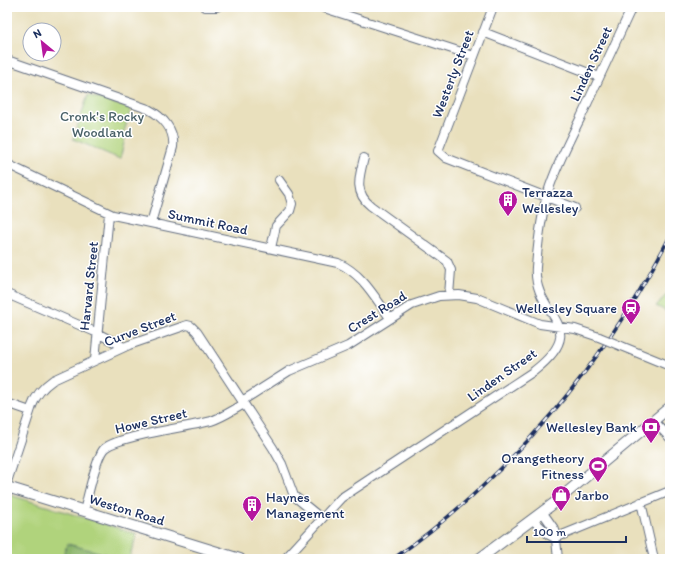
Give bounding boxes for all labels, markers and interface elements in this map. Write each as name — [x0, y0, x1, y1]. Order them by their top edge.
north arrow — [22, 22, 62, 62]
street label: Linden Street — [566, 24, 616, 104]
text: N — [31, 26, 44, 41]
street label: Westerly Street — [428, 28, 478, 120]
park label: Cronk's Rocky Woodland — [60, 108, 144, 141]
place label: Terrazza Wellesley — [522, 184, 579, 217]
building icon: Terrazza Wellesley — [497, 189, 519, 217]
street label: Summit Road — [166, 205, 250, 239]
street label: Harvard Street — [76, 241, 102, 331]
street label: Crest Road — [344, 287, 410, 337]
station icon: Wellesley Square — [620, 297, 642, 325]
place label: Wellesley Square — [516, 300, 617, 317]
street label: Curve Street — [102, 307, 178, 351]
street label: Linden Street — [464, 345, 540, 405]
street label: Howe Street — [113, 404, 189, 438]
bank icon: Wellesley Bank — [640, 416, 662, 444]
place label: Wellesley Bank — [546, 419, 638, 436]
place label: Orangetheory Fitness — [501, 450, 584, 483]
sports icon: Orangetheory Fitness — [587, 455, 609, 483]
shop icon: Jarbo — [550, 484, 572, 512]
place label: Jarbo — [575, 487, 609, 504]
place label: Haynes Management — [266, 489, 345, 522]
street label: Weston Road — [87, 490, 167, 530]
building icon: Haynes Management — [241, 494, 263, 522]
scale bar — [527, 518, 626, 544]
text: 100 m — [533, 525, 566, 539]

